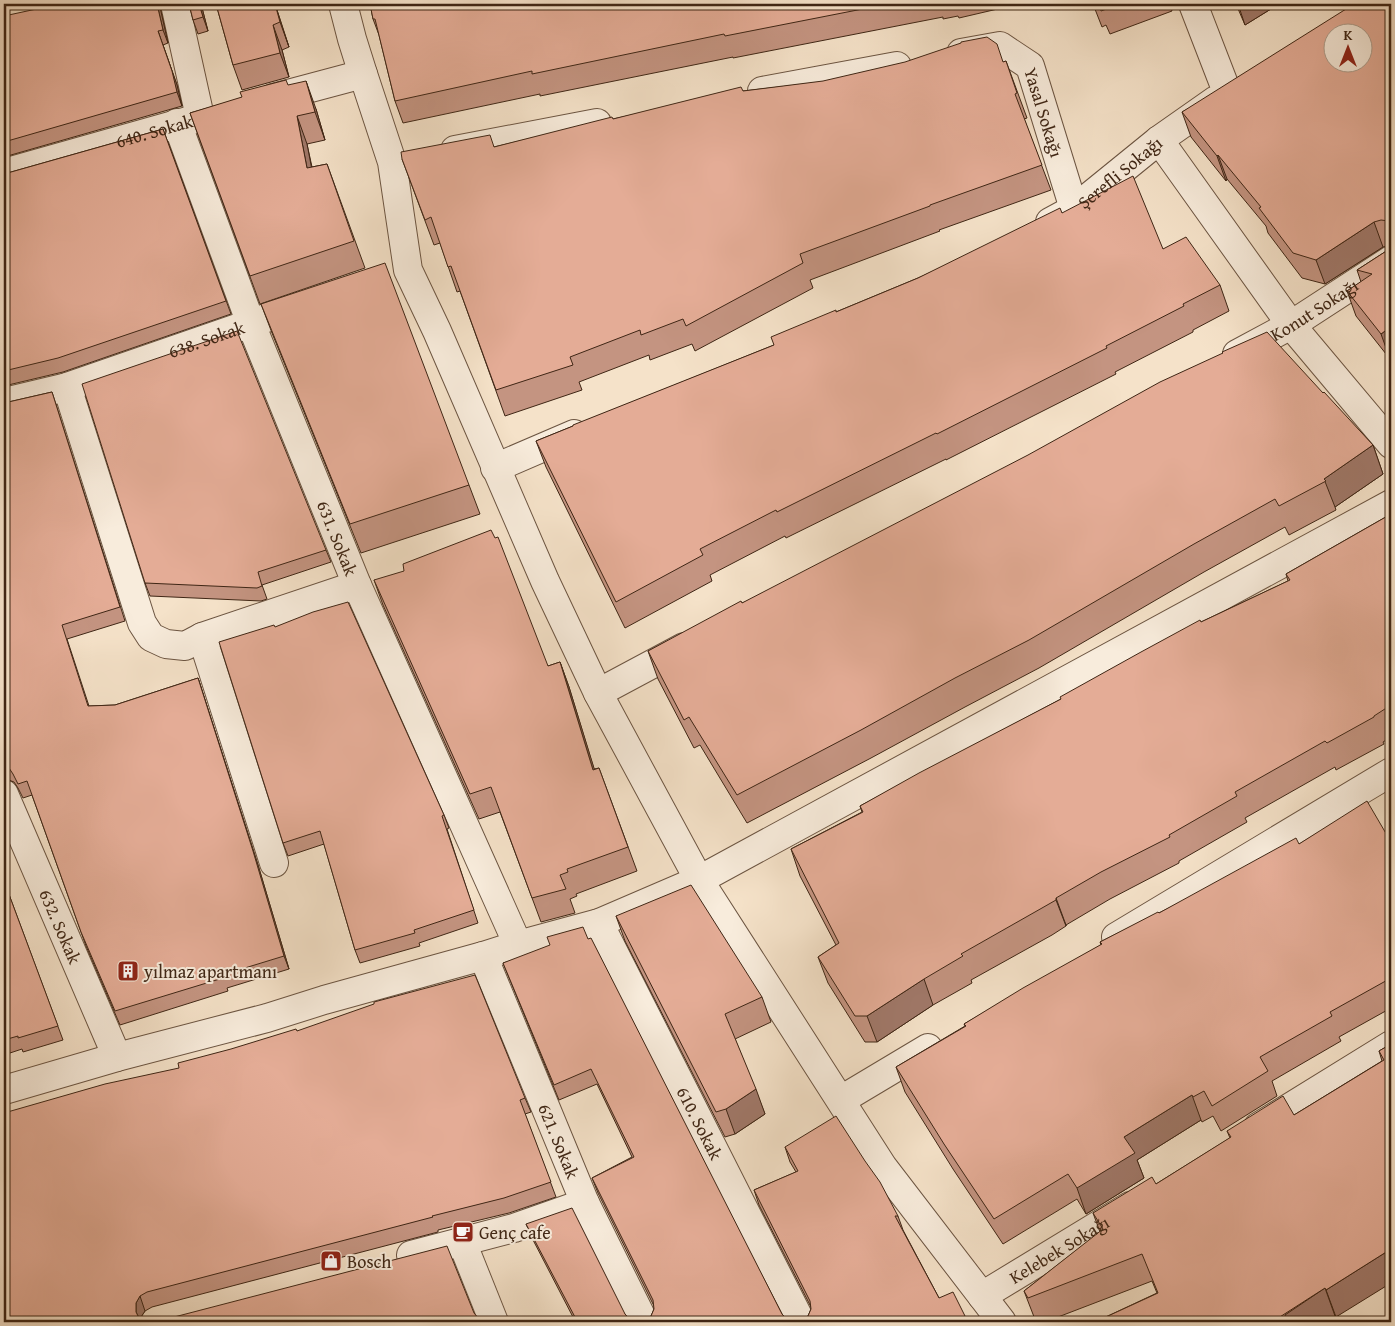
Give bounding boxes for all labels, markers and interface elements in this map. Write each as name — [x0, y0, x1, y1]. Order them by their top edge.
north arrow — [1322, 22, 1372, 72]
text: K — [1344, 25, 1353, 45]
street label: Yasal Sokağı — [1018, 64, 1071, 160]
street label: 640. Sokak — [112, 107, 197, 154]
street label: Şerefli Sokağı — [1071, 129, 1168, 215]
street label: Konut Sokağı — [1265, 271, 1363, 347]
street label: 638. Sokak — [164, 313, 249, 365]
street label: 631. Sokak — [310, 496, 366, 580]
street label: 632. Sokak — [33, 885, 89, 969]
place label: yılmaz apartmanı — [143, 958, 277, 985]
building icon: yılmaz apartmanı — [116, 959, 140, 983]
street label: 610. Sokak — [670, 1081, 730, 1165]
street label: 621. Sokak — [532, 1099, 587, 1183]
street label: Kelebek Sokağı — [1004, 1208, 1114, 1290]
place label: Genç cafe — [479, 1219, 551, 1246]
cafe icon: Genç cafe — [451, 1220, 475, 1244]
place label: Bosch — [347, 1248, 391, 1275]
shop icon: Bosch — [319, 1249, 343, 1273]

